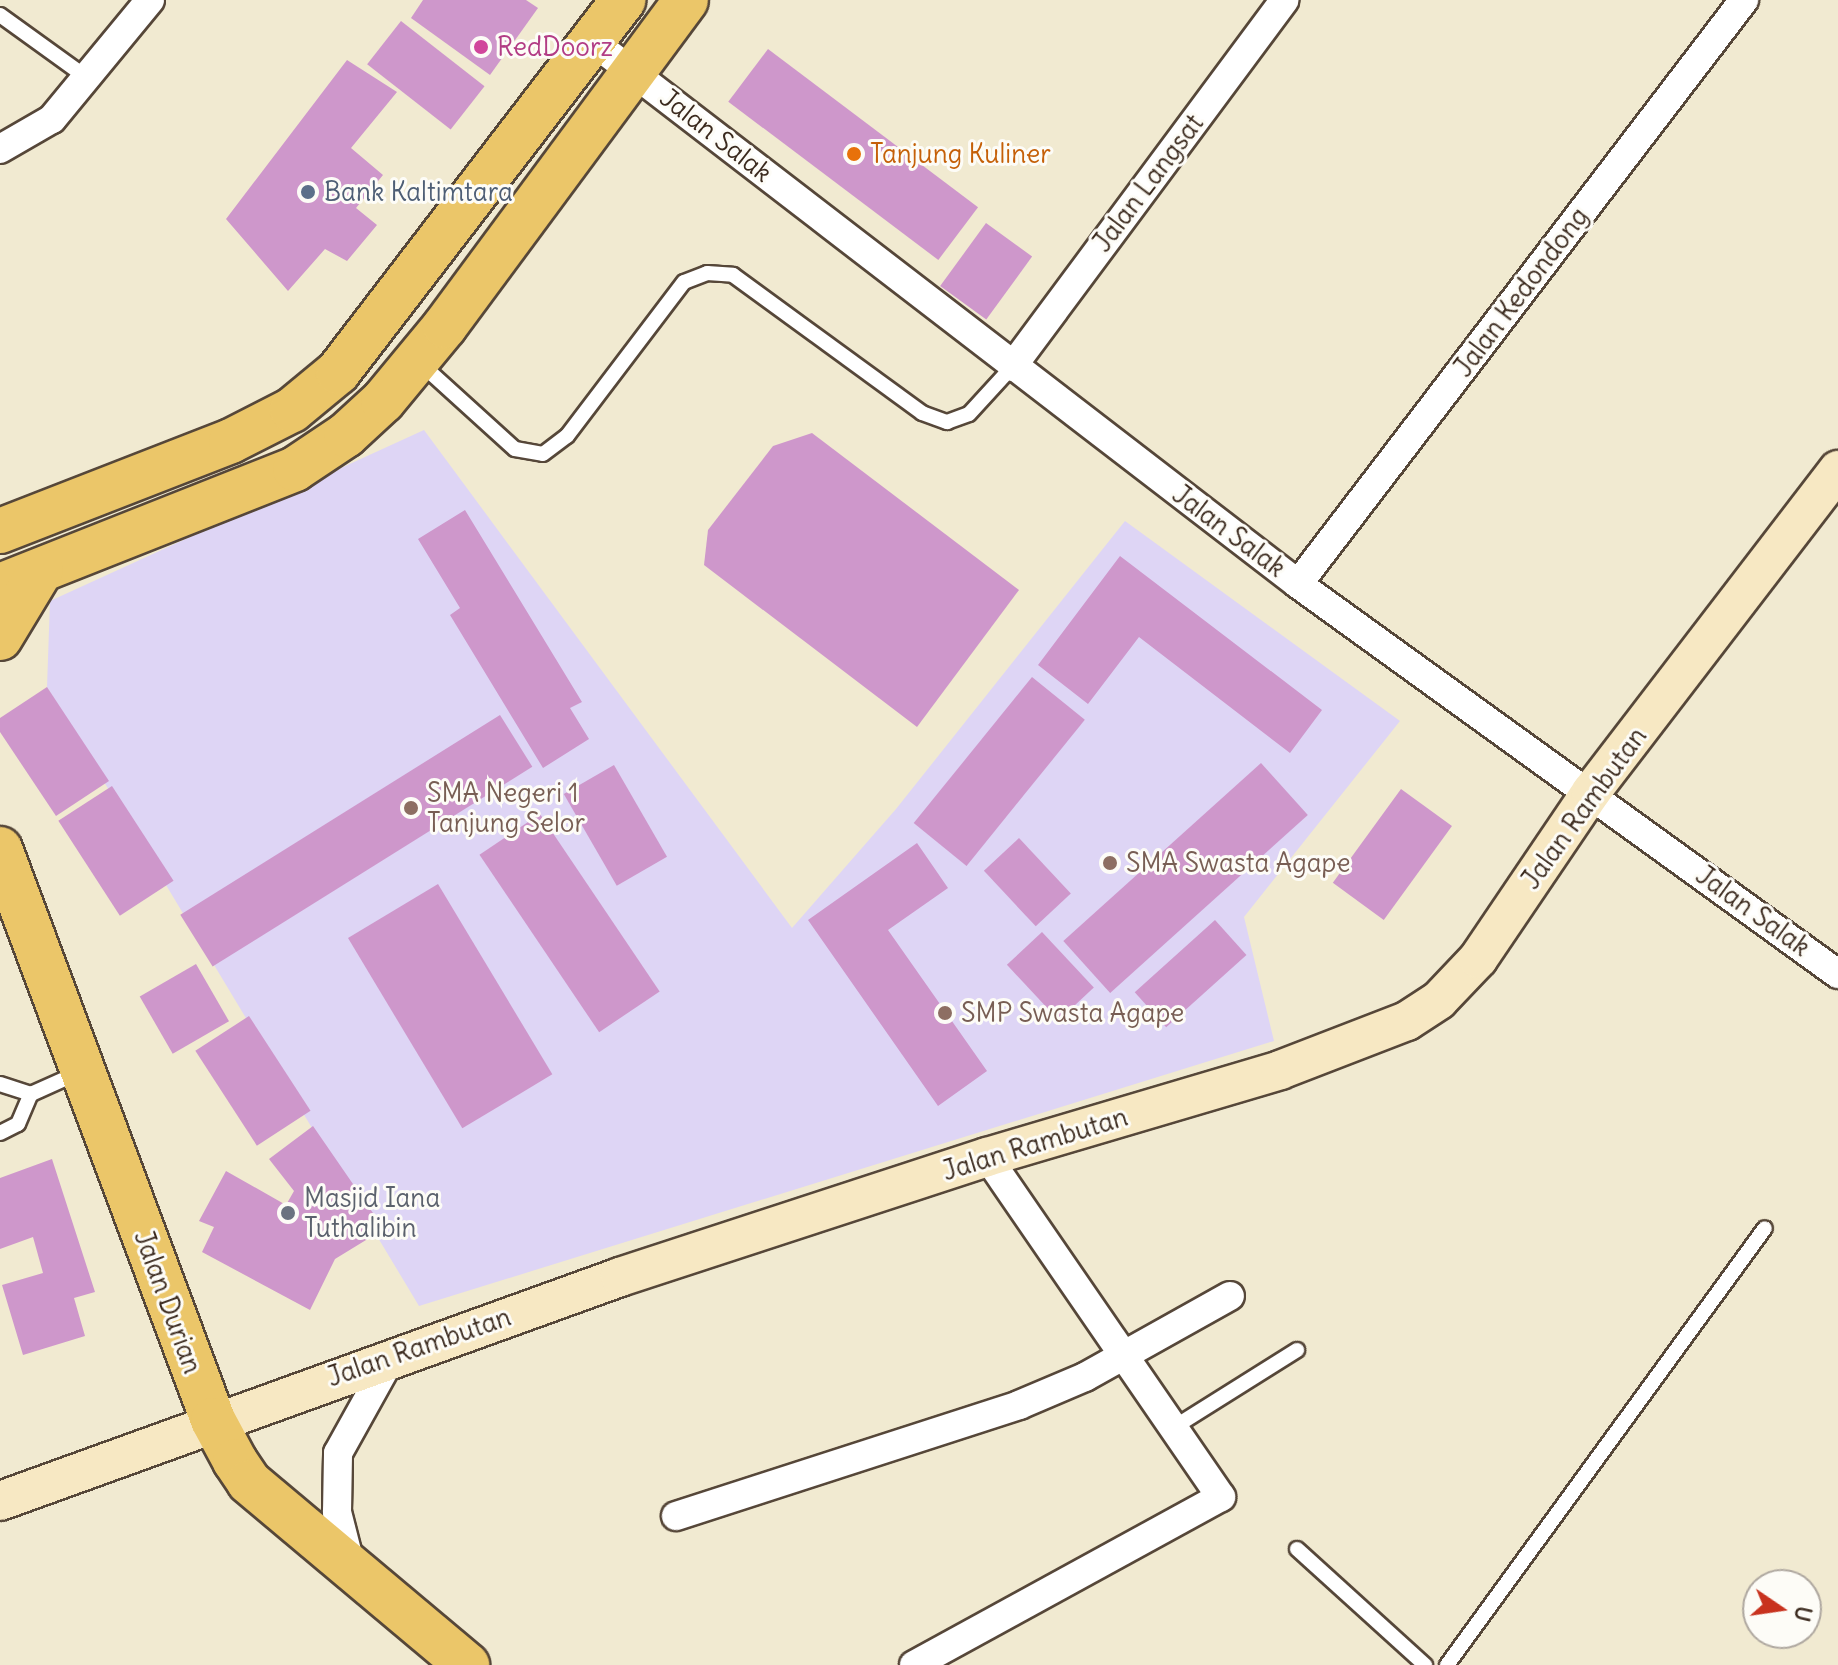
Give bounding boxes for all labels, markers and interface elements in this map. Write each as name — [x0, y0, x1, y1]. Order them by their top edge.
place label: RedDoorz — [497, 31, 613, 63]
marker: RedDoorz — [472, 38, 490, 56]
street label: Jalan Salak — [654, 82, 778, 188]
street label: Jalan Langsat — [1086, 108, 1210, 258]
place label: Tanjung Kuliner — [870, 138, 1051, 170]
marker: Tanjung Kuliner — [845, 145, 863, 163]
place label: Bank Kaltimtara — [324, 176, 513, 208]
marker: Bank Kaltimtara — [299, 183, 317, 201]
street label: Jalan Kedondong — [1447, 201, 1595, 383]
street label: Jalan Salak — [1166, 478, 1292, 584]
street label: Jalan Rambutan — [1515, 721, 1653, 895]
place label: SMA Negeri 1 Tanjung Selor — [427, 777, 585, 838]
marker: SMA Negeri 1 Tanjung Selor — [402, 799, 420, 817]
place label: SMA Swasta Agape — [1126, 847, 1350, 879]
marker: SMA Swasta Agape — [1101, 854, 1119, 872]
street label: Jalan Salak — [1690, 859, 1816, 963]
place label: SMP Swasta Agape — [961, 997, 1184, 1029]
marker: SMP Swasta Agape — [936, 1004, 954, 1022]
street label: Jalan Rambutan — [939, 1101, 1131, 1187]
place label: Masjid Iana Tuthalibin — [304, 1182, 440, 1244]
marker: Masjid Iana Tuthalibin — [279, 1204, 297, 1222]
street label: Jalan Durian — [128, 1226, 208, 1378]
street label: Jalan Rambutan — [323, 1301, 515, 1393]
north arrow — [1742, 1569, 1822, 1649]
text: U — [1788, 1603, 1819, 1624]

